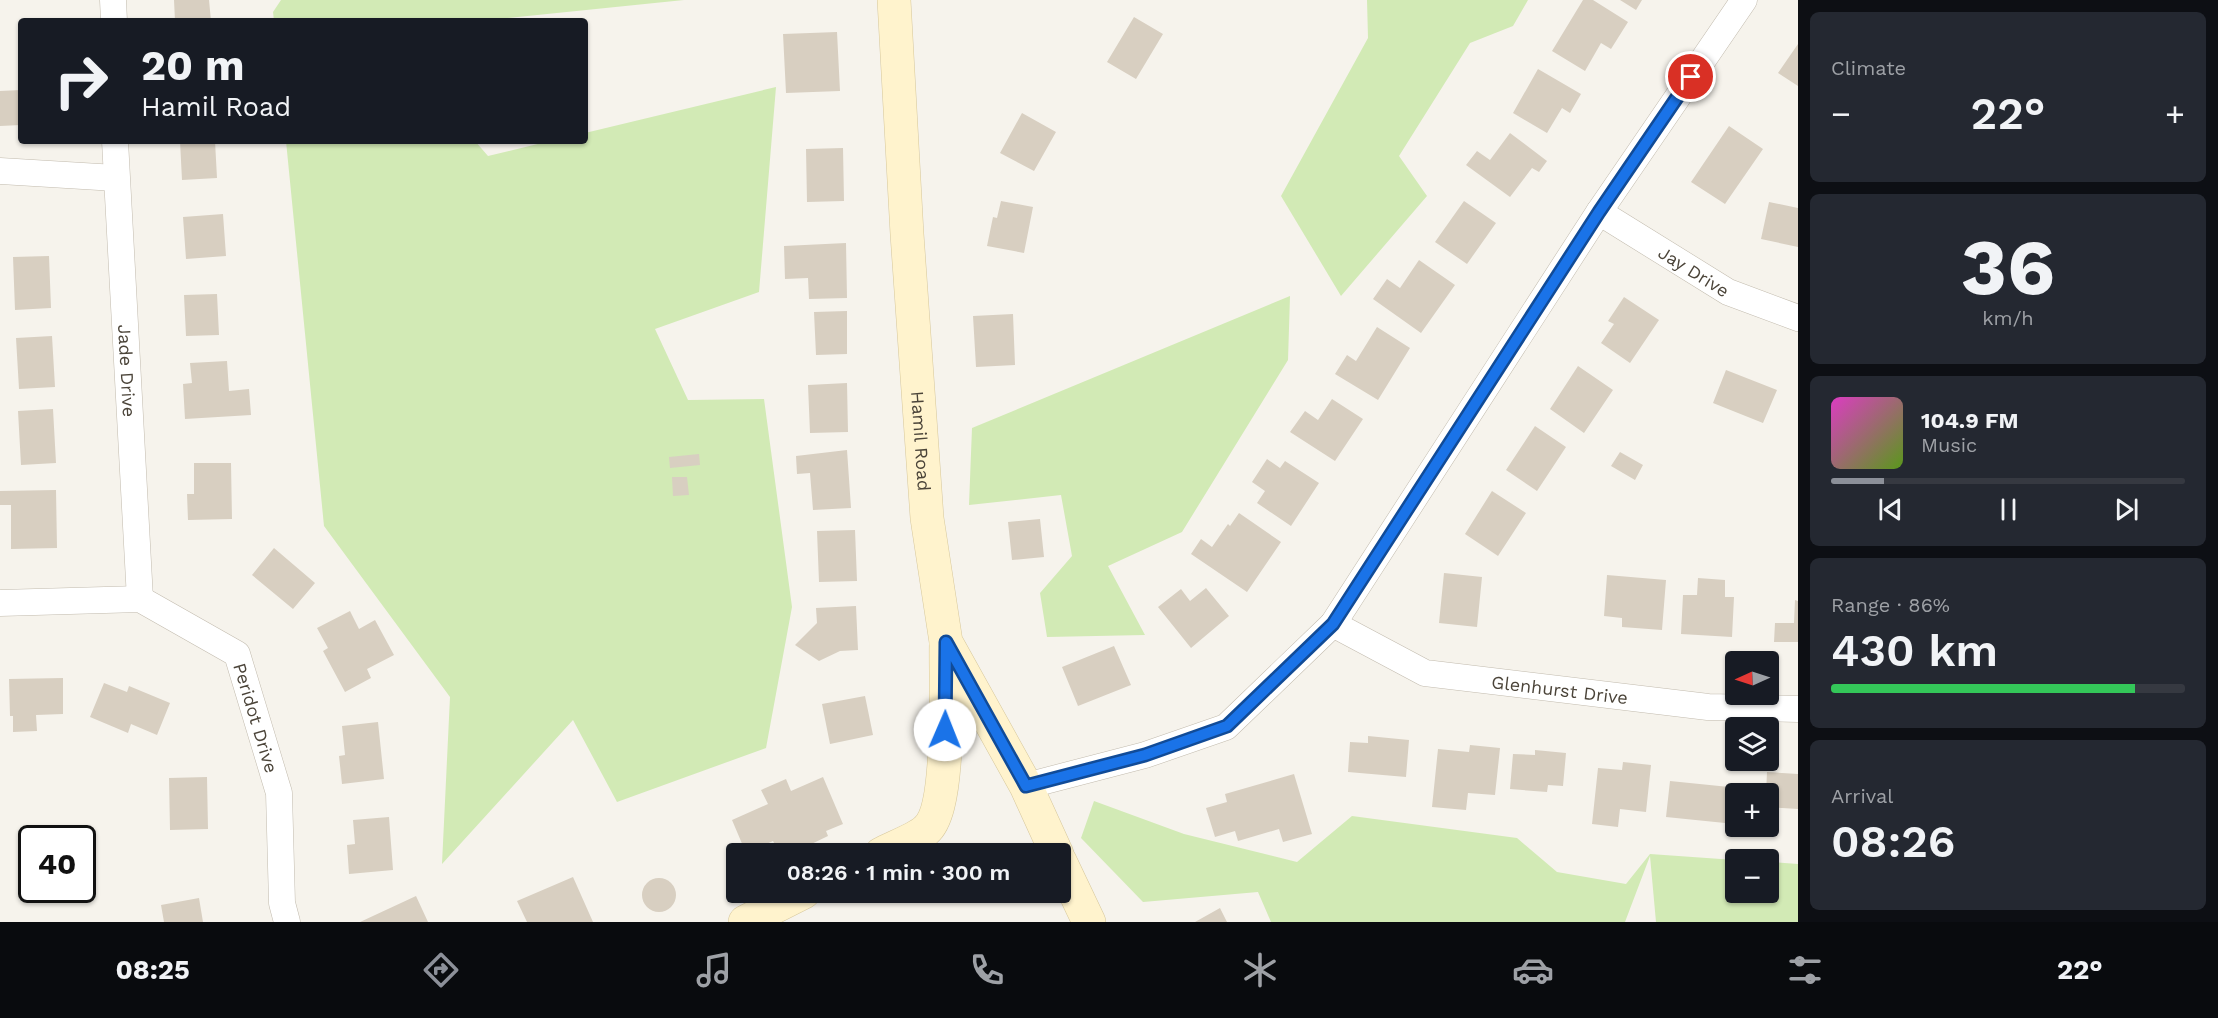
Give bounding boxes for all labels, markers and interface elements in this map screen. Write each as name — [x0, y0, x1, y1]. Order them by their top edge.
text: 20 m — [141, 41, 245, 90]
icon: right — [42, 42, 120, 120]
pin — [1665, 51, 1716, 102]
text: Climate — [1831, 56, 1906, 80]
icon: arrive — [1674, 60, 1707, 93]
text: 22° — [1971, 87, 2045, 140]
text: Hamil Road — [141, 91, 291, 123]
text: − — [1831, 94, 1851, 133]
text: + — [2165, 94, 2185, 133]
text: 36 — [1961, 221, 2055, 313]
street label: Jay Drive — [1655, 241, 1733, 301]
text: km/h — [1982, 306, 2034, 330]
street label: Jade Drive — [115, 324, 141, 418]
street label: Hamil Road — [908, 390, 936, 492]
text: 104.9 FM — [1921, 408, 2018, 433]
text: Music — [1921, 433, 1977, 457]
icon: previous — [1874, 493, 1907, 526]
icon: pause — [1992, 493, 2025, 526]
icon: next — [2110, 493, 2143, 526]
text: Range · 86% — [1831, 593, 1950, 617]
text: 430 km — [1831, 624, 1998, 677]
north arrow — [1725, 651, 1779, 705]
map controls — [1725, 651, 1779, 903]
street label: Peridot Drive — [230, 660, 283, 775]
street label: Glenhurst Drive — [1490, 671, 1629, 708]
position arrow — [913, 698, 977, 762]
button: layers — [1725, 717, 1779, 771]
button: + — [1725, 783, 1779, 837]
text: Arrival — [1831, 784, 1893, 808]
text: 08:26 — [1831, 815, 1955, 868]
speed limit sign: 40 — [18, 825, 96, 903]
button: − — [1725, 849, 1779, 903]
text: 08:26 · 1 min · 300 m — [787, 860, 1010, 885]
icon: directions — [420, 949, 462, 991]
icon: music — [693, 949, 735, 991]
icon: phone — [966, 949, 1008, 991]
icon: climate — [1239, 949, 1281, 991]
icon: car — [1512, 949, 1554, 991]
icon: filters — [1784, 949, 1826, 991]
text: 08:25 — [115, 954, 190, 986]
text: 22° — [2057, 954, 2103, 986]

